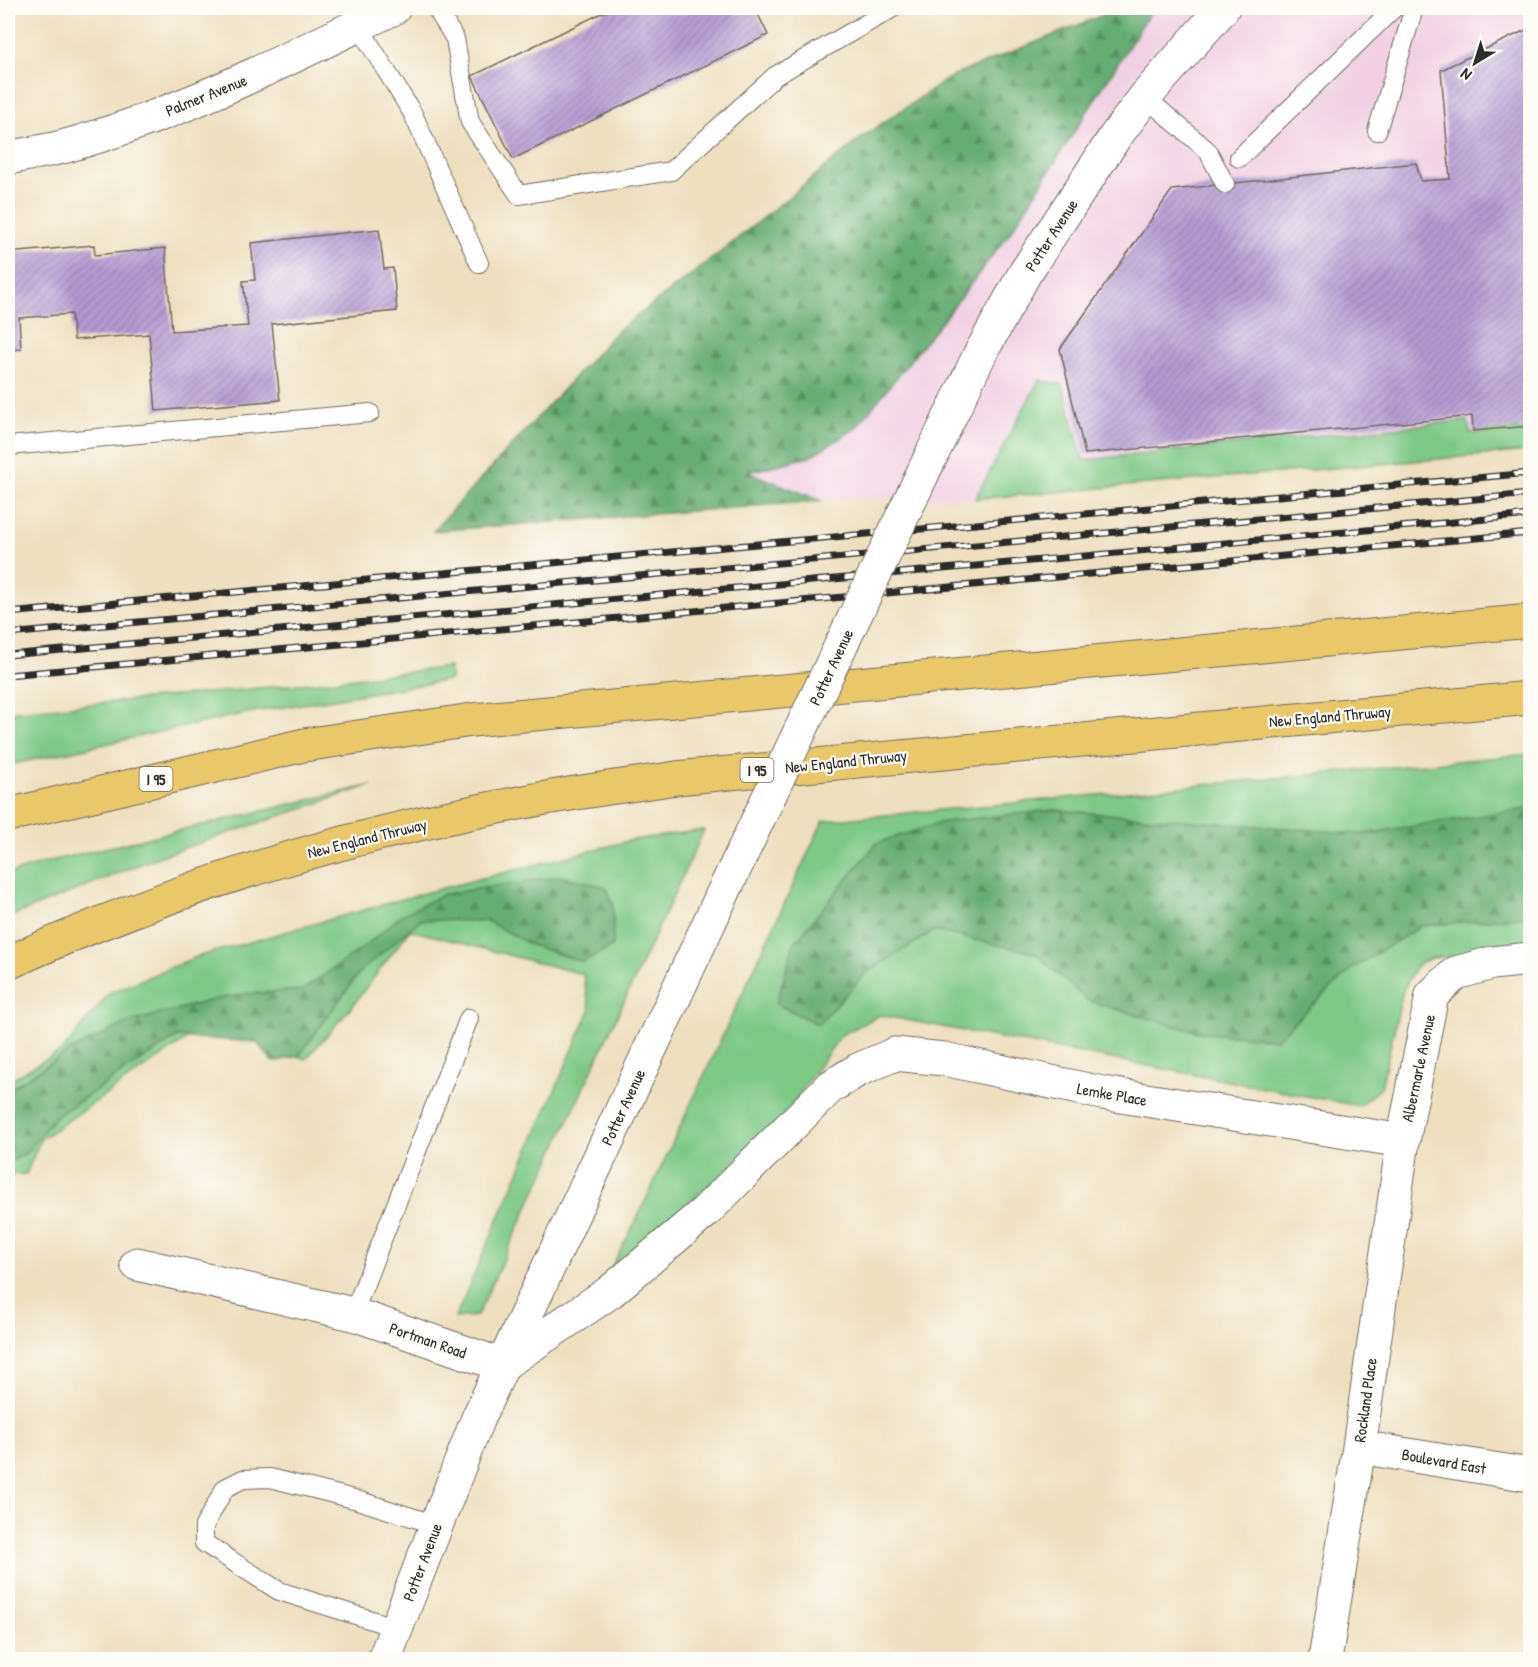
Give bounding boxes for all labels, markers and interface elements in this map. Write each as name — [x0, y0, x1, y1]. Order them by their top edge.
north arrow — [1445, 33, 1505, 93]
text: N — [1455, 63, 1476, 86]
street label: Palmer Avenue — [162, 68, 251, 121]
street label: Potter Avenue — [1019, 194, 1083, 275]
street label: Potter Avenue — [804, 625, 859, 709]
street label: New England Thruway — [1268, 700, 1392, 732]
street label: New England Thruway — [784, 744, 908, 778]
road number: I 95 — [740, 758, 774, 782]
road number: I 95 — [140, 767, 172, 791]
street label: New England Thruway — [305, 812, 429, 863]
street label: Albermarle Avenue — [1396, 1012, 1440, 1124]
street label: Potter Avenue — [596, 1065, 651, 1149]
street label: Lemke Place — [1075, 1077, 1149, 1111]
street label: Portman Road — [387, 1317, 469, 1363]
street label: Rockland Place — [1348, 1356, 1382, 1444]
street label: Boulevard East — [1400, 1443, 1488, 1479]
street label: Potter Avenue — [397, 1519, 447, 1604]

